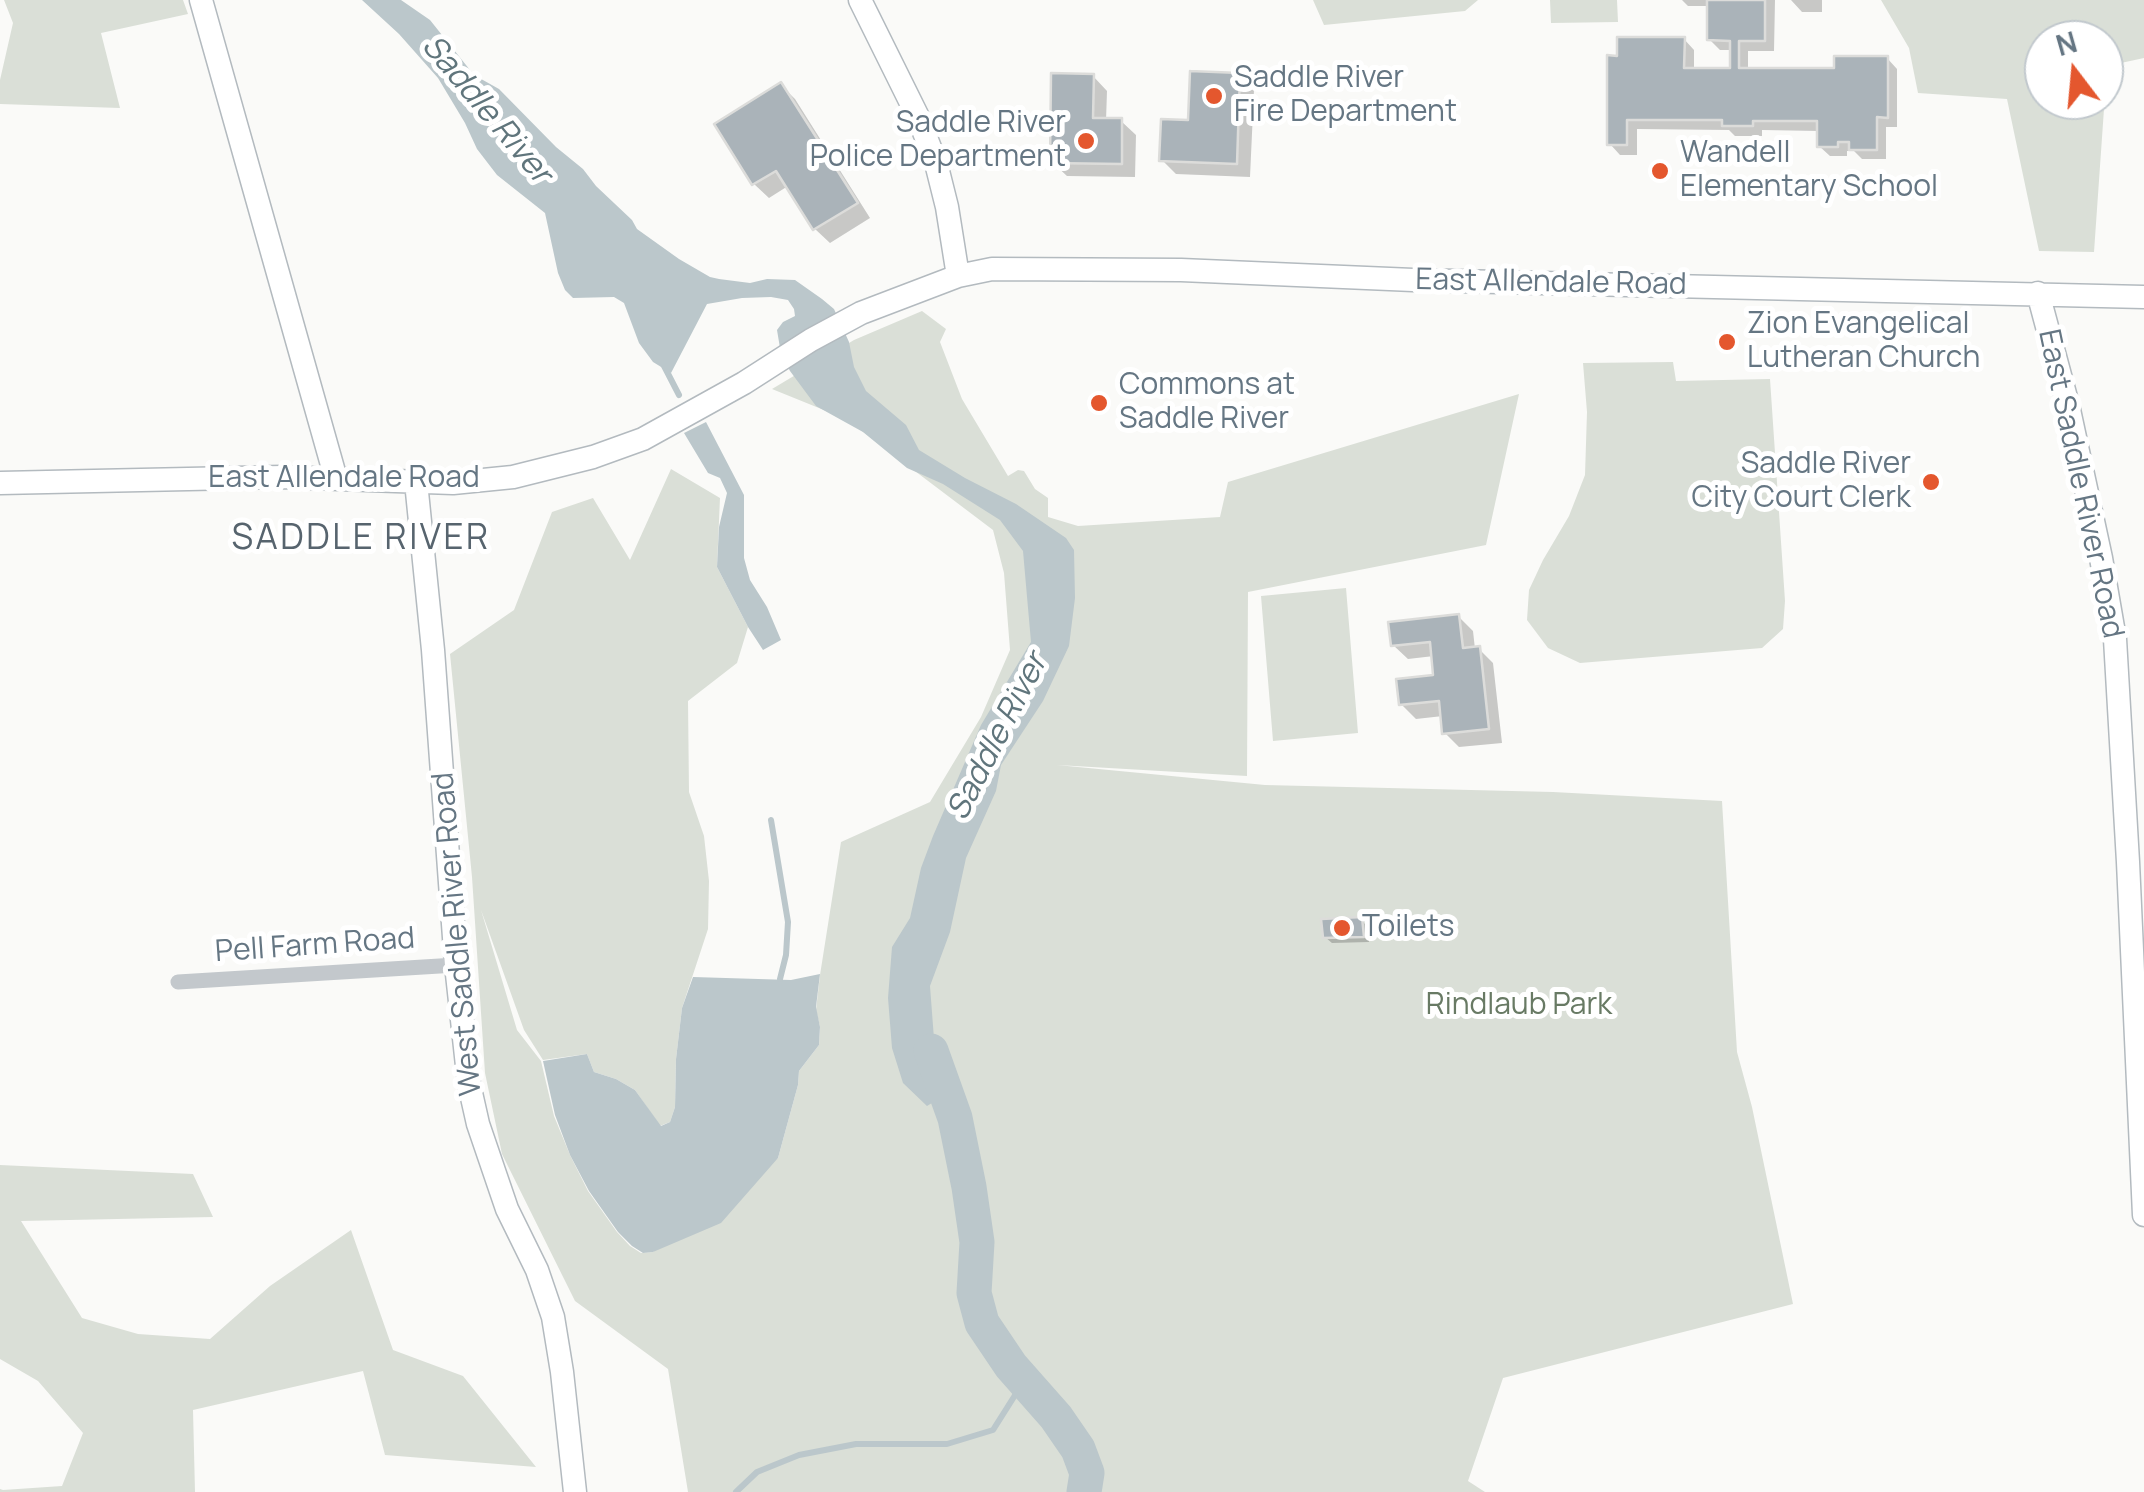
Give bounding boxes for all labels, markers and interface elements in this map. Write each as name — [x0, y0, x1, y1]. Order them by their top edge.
north arrow — [2024, 20, 2124, 120]
text: N — [2051, 22, 2081, 64]
water label: Saddle River — [413, 28, 559, 192]
place label: Saddle River Fire Department — [1234, 61, 1457, 132]
marker: Saddle River Fire Department — [1203, 85, 1225, 107]
place label: Saddle River Police Department — [810, 106, 1066, 176]
marker: Saddle River Police Department — [1075, 130, 1097, 152]
place label: Wandell Elementary School — [1680, 136, 1938, 206]
marker: Wandell Elementary School — [1649, 160, 1671, 182]
street label: East Allendale Road — [1415, 263, 1687, 303]
place label: Zion Evangelical Lutheran Church — [1747, 307, 1980, 378]
street label: East Saddle River Road — [2030, 326, 2130, 642]
marker: Zion Evangelical Lutheran Church — [1716, 331, 1738, 353]
place label: Commons at Saddle River — [1119, 368, 1295, 438]
marker: Commons at Saddle River — [1088, 392, 1110, 414]
place label: Saddle River City Court Clerk — [1692, 447, 1911, 518]
street label: East Allendale Road — [208, 461, 480, 497]
marker: Saddle River City Court Clerk — [1920, 471, 1942, 493]
district label: SADDLE RIVER — [232, 518, 490, 560]
water label: Saddle River — [940, 647, 1056, 827]
street label: West Saddle River Road — [426, 771, 490, 1097]
place label: Toilets — [1362, 910, 1455, 946]
marker: Toilets — [1331, 917, 1353, 939]
street label: Pell Farm Road — [214, 921, 416, 971]
park label: Rindlaub Park — [1426, 988, 1612, 1024]

